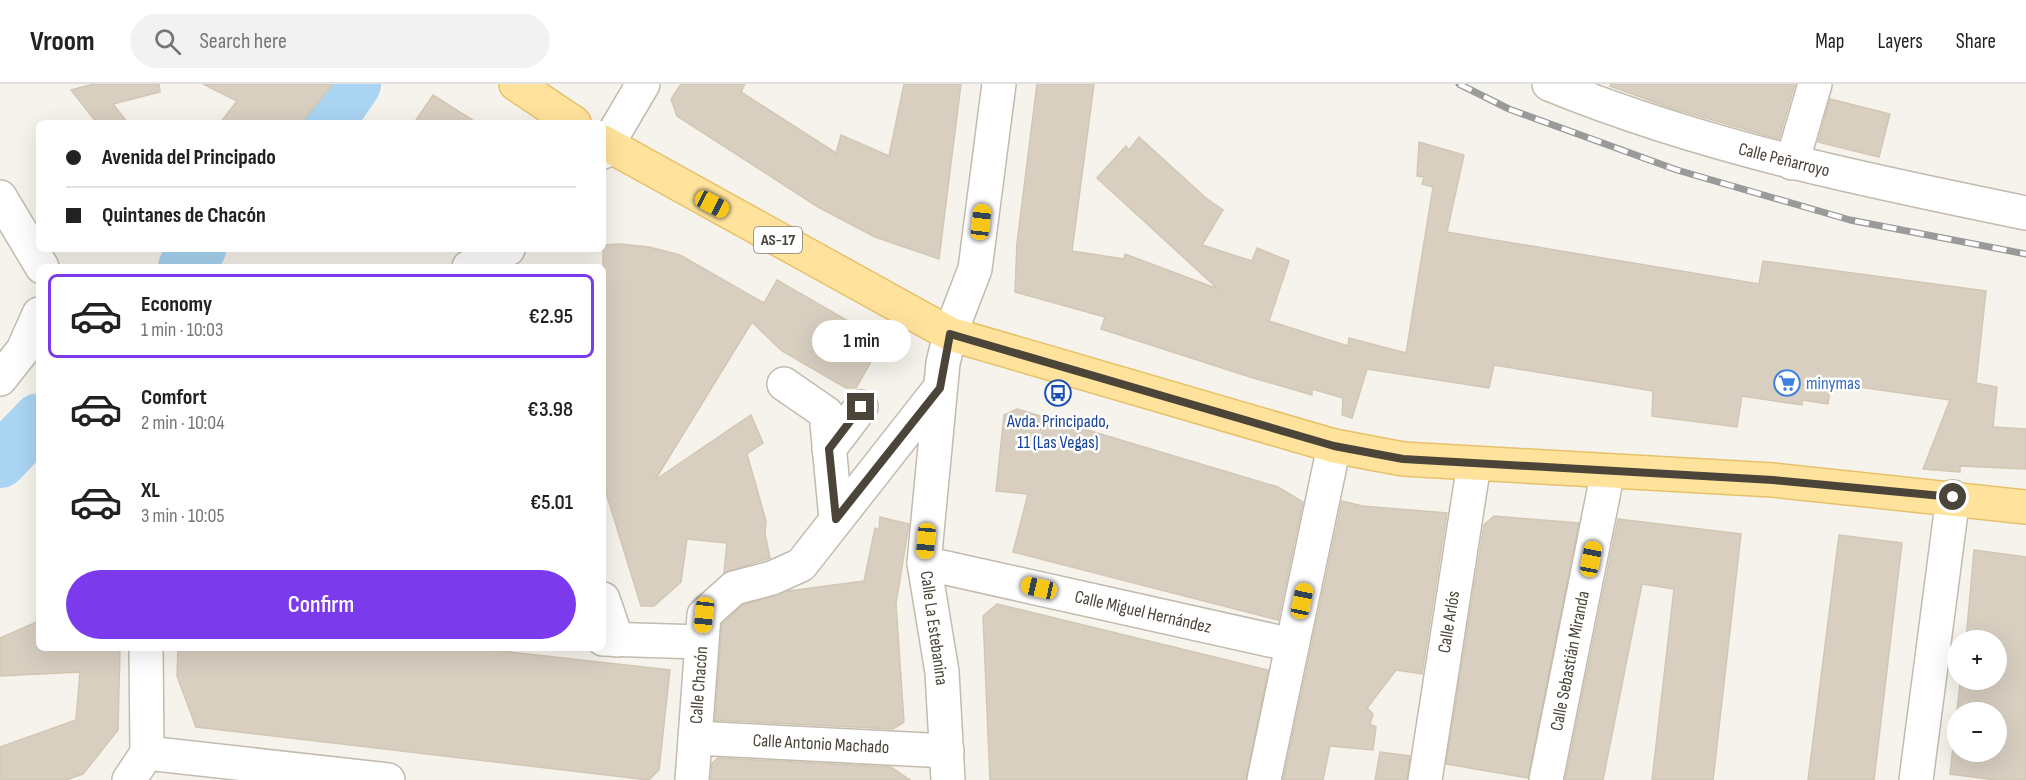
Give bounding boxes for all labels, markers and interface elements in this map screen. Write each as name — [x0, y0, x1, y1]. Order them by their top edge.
search box — [130, 14, 550, 68]
text: Vroom — [30, 25, 94, 58]
icon: search — [151, 25, 184, 58]
text: Search here — [199, 28, 287, 55]
text: Map — [1815, 29, 1844, 54]
text: Layers — [1877, 29, 1923, 54]
text: Share — [1956, 29, 1996, 54]
street label: Calle Peñarroyo — [1736, 139, 1832, 181]
text: Avenida del Principado — [102, 144, 276, 171]
car — [692, 188, 732, 220]
text: Quintanes de Chacón — [102, 202, 266, 229]
car — [970, 203, 992, 241]
road number: AS-17 — [754, 227, 802, 253]
icon: car — [69, 289, 123, 343]
text: Economy — [141, 291, 212, 318]
text: €2.95 — [528, 303, 573, 330]
text: 1 min · 10:03 — [141, 318, 223, 342]
callout: 1 min — [812, 320, 910, 362]
text: 1 min — [843, 329, 880, 353]
supermarket icon: minymas — [1772, 368, 1802, 398]
place label: minymas — [1806, 373, 1860, 394]
bus stop icon: Avda. Principado, 11 (Las Vegas) — [1043, 378, 1073, 408]
icon: car — [69, 382, 123, 436]
text: Comfort — [141, 384, 207, 411]
route end — [847, 393, 874, 420]
text: €3.98 — [527, 396, 573, 423]
text: 2 min · 10:04 — [141, 411, 225, 435]
place label: Avda. Principado, 11 (Las Vegas) — [1006, 411, 1109, 453]
icon: car — [69, 475, 123, 529]
text: XL — [141, 477, 160, 504]
route start — [1939, 483, 1966, 510]
text: €5.01 — [530, 489, 573, 516]
text: 3 min · 10:05 — [141, 504, 224, 528]
car — [915, 522, 937, 560]
car — [1579, 540, 1603, 578]
button: Confirm — [66, 570, 576, 639]
street label: Calle La Estebanina — [916, 570, 952, 687]
car — [1019, 575, 1059, 601]
car — [1289, 582, 1315, 620]
street label: Calle Miguel Hernández — [1073, 586, 1214, 638]
street label: Calle Arlós — [1434, 589, 1464, 655]
street label: Calle Sebastián Miranda — [1546, 589, 1594, 733]
car — [693, 596, 715, 634]
map controls — [1947, 630, 2007, 762]
button: + — [1947, 630, 2007, 690]
street label: Calle Chacón — [686, 645, 712, 725]
button: − — [1947, 702, 2007, 762]
street label: Calle Antonio Machado — [752, 730, 890, 758]

